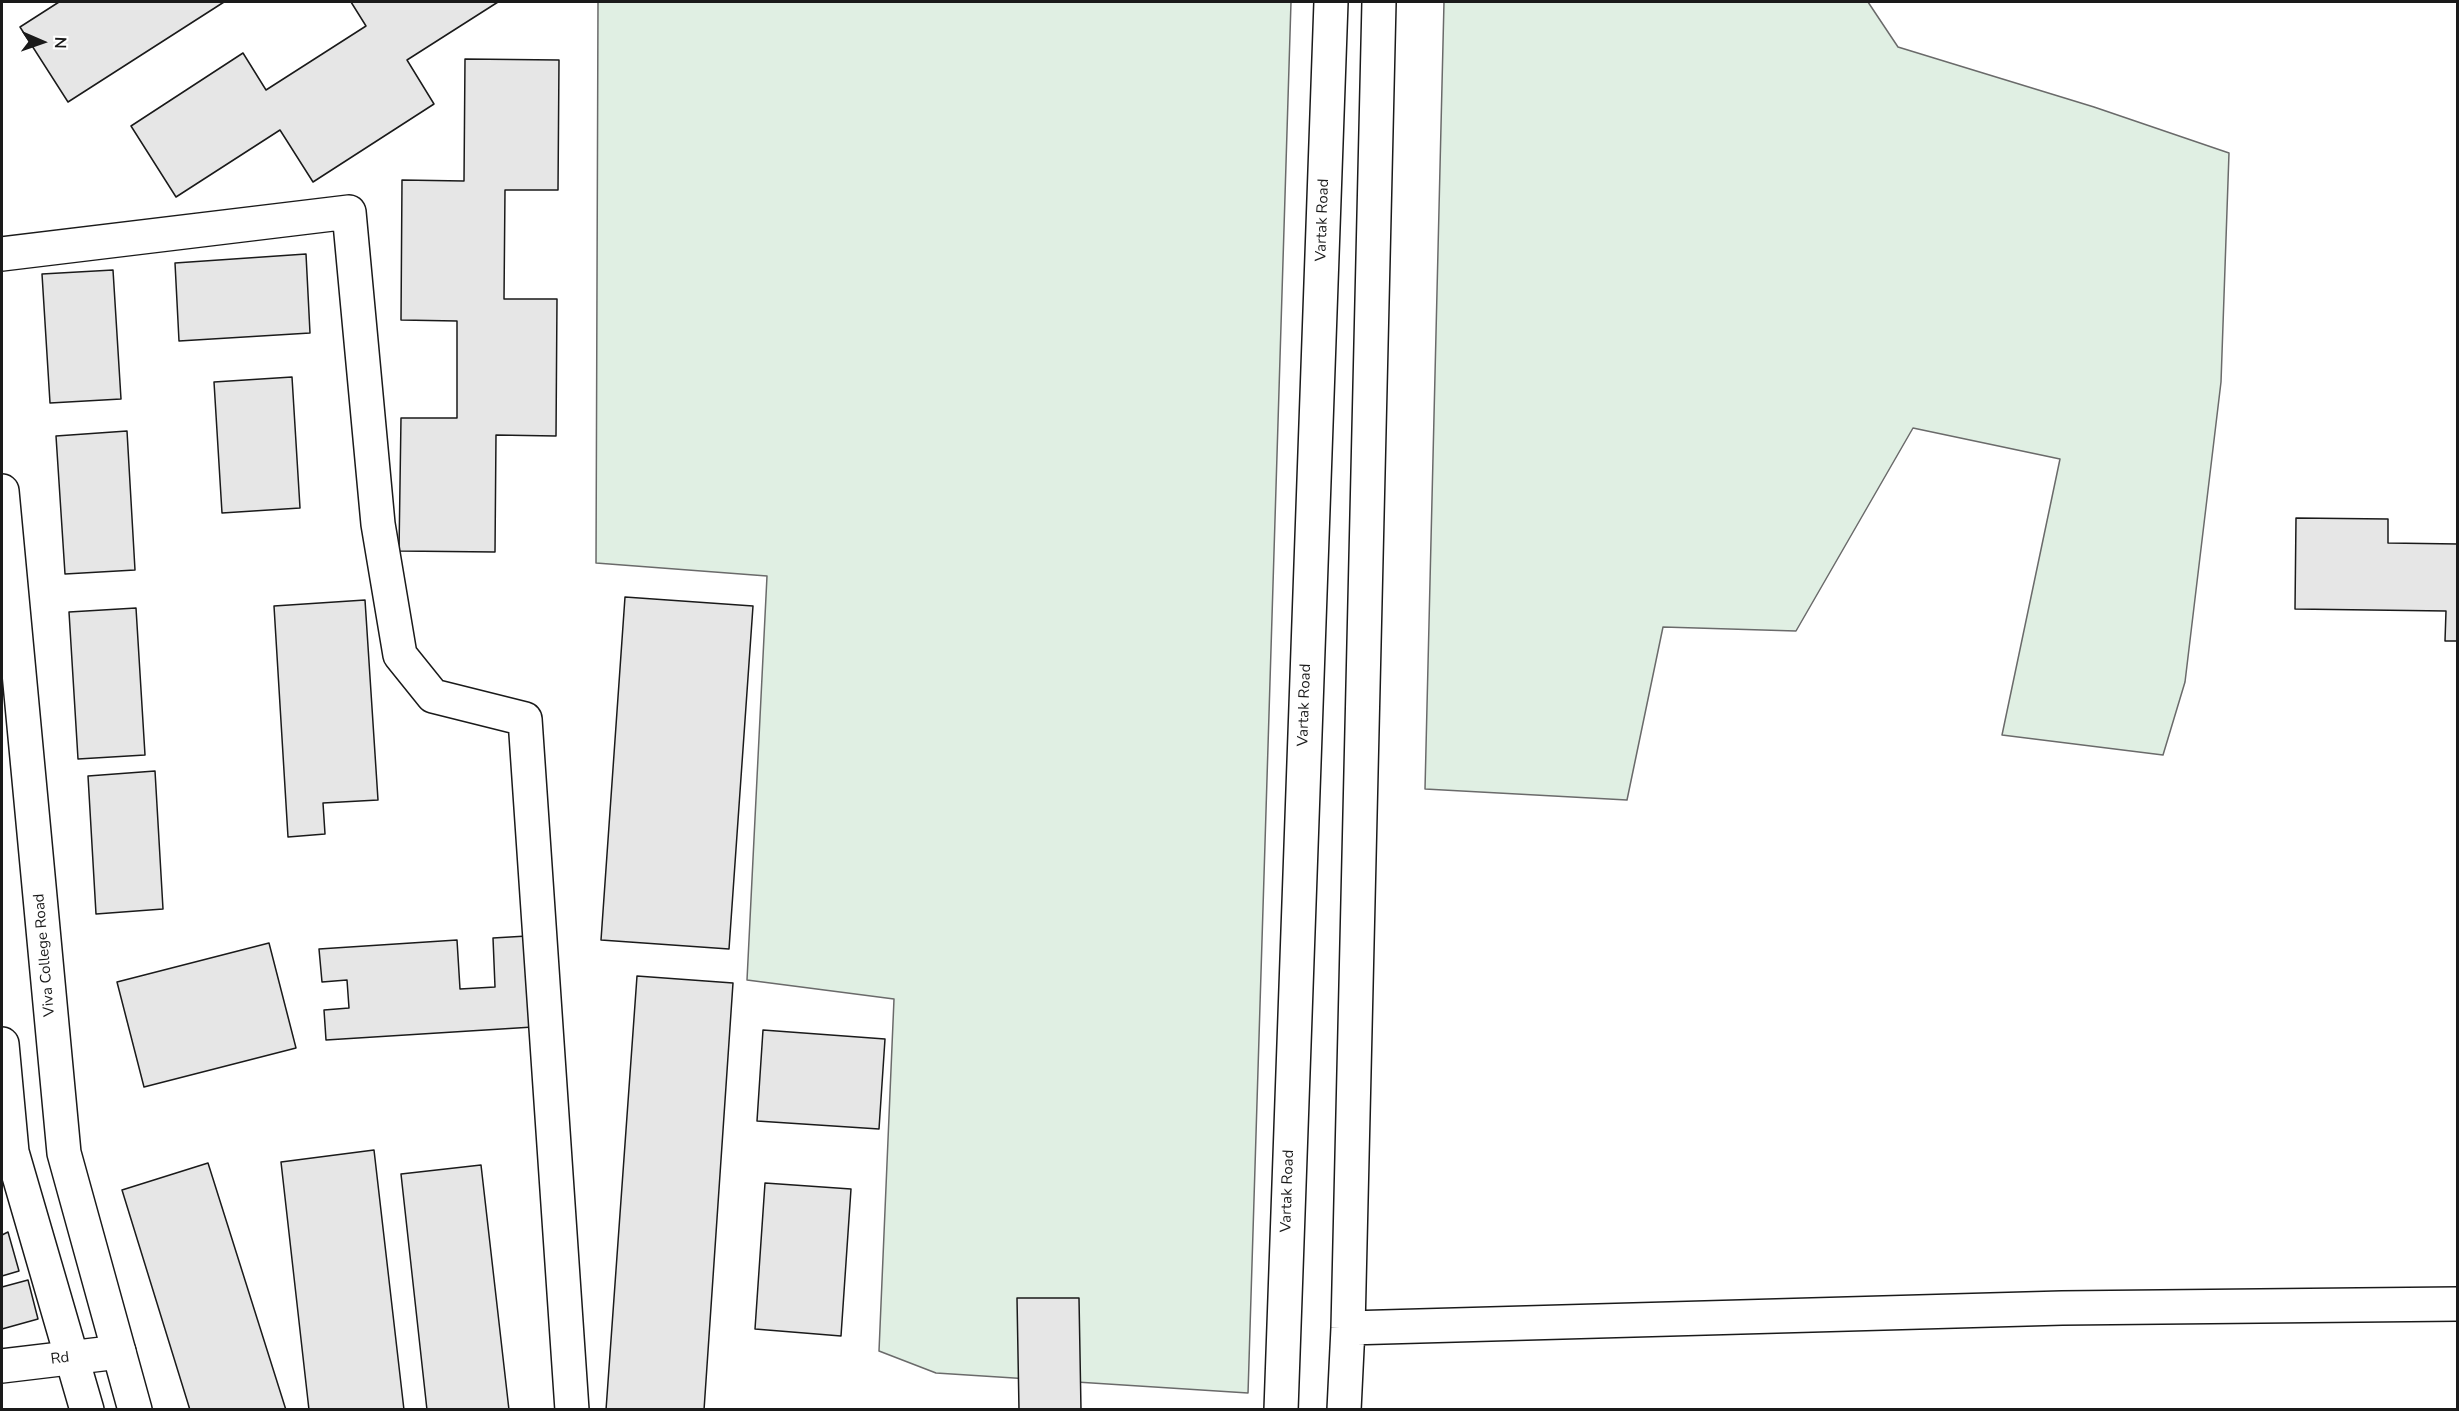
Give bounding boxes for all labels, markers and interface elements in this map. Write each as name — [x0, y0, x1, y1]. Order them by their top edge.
north arrow — [12, 12, 72, 72]
text: N — [49, 36, 71, 49]
street label: Vartak Road — [1313, 178, 1333, 262]
street label: Vartak Road — [1295, 663, 1315, 747]
street label: Viva College Road — [31, 893, 59, 1017]
street label: Vartak Road — [1278, 1149, 1298, 1233]
street label: Rd — [50, 1349, 70, 1369]

